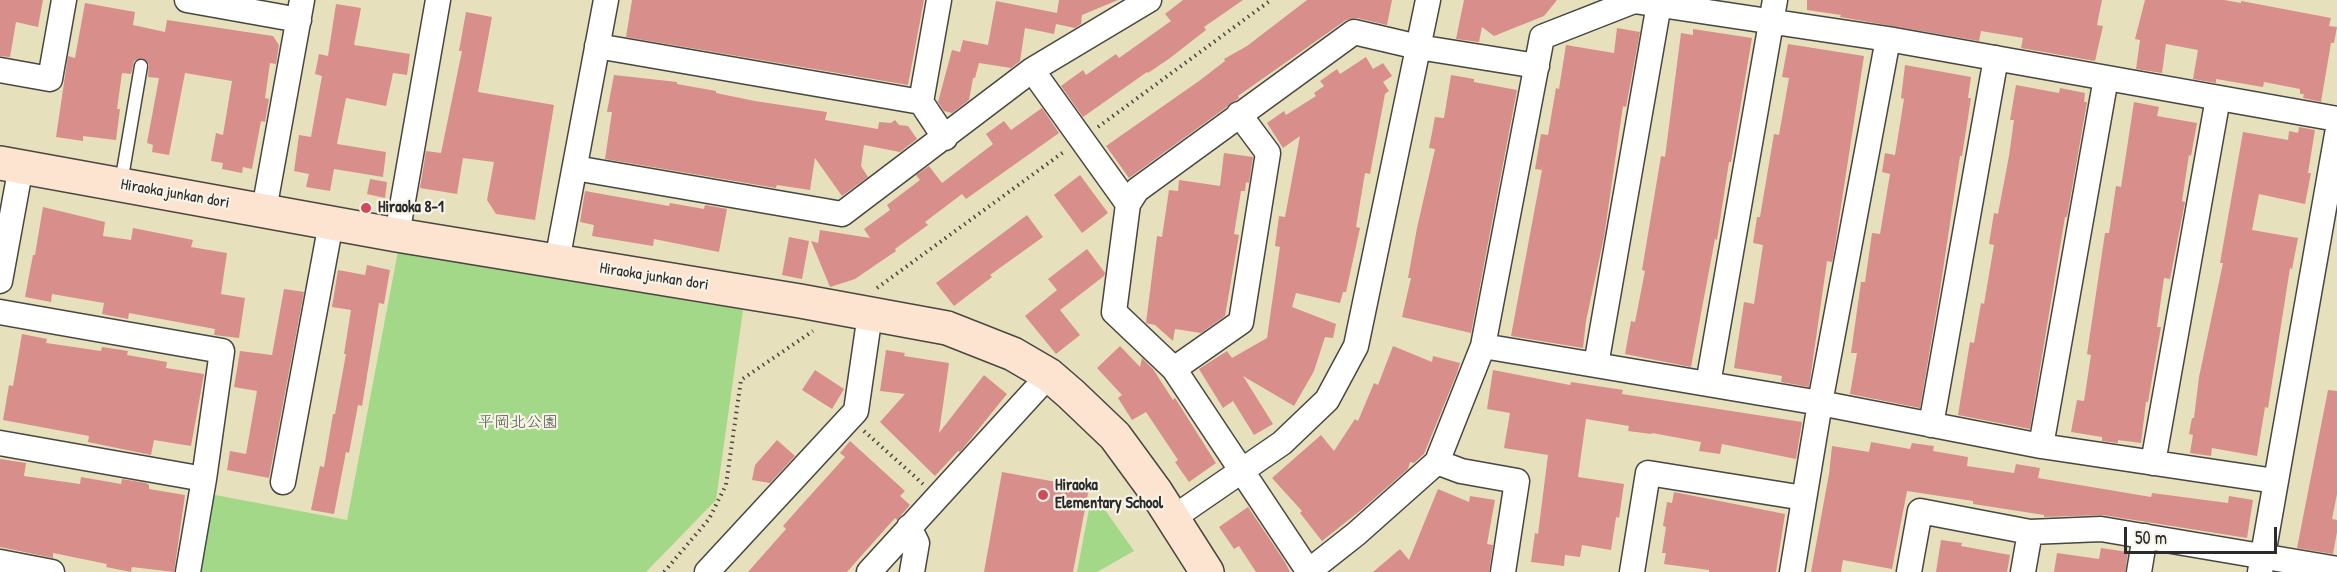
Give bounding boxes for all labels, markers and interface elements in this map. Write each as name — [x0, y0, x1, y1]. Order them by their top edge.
street label: Hiraoka junkan dori — [119, 175, 231, 213]
place label: Hiraoka 8-1 — [378, 198, 444, 218]
marker: Hiraoka 8-1 — [359, 201, 373, 215]
street label: Hiraoka junkan dori — [598, 259, 710, 295]
park label: 平岡北公園 — [478, 413, 558, 433]
place label: Hiraoka Elementary School — [1055, 476, 1163, 514]
marker: Hiraoka Elementary School — [1036, 488, 1050, 502]
scale bar — [2127, 515, 2280, 553]
text: 50 m — [2135, 525, 2167, 550]

